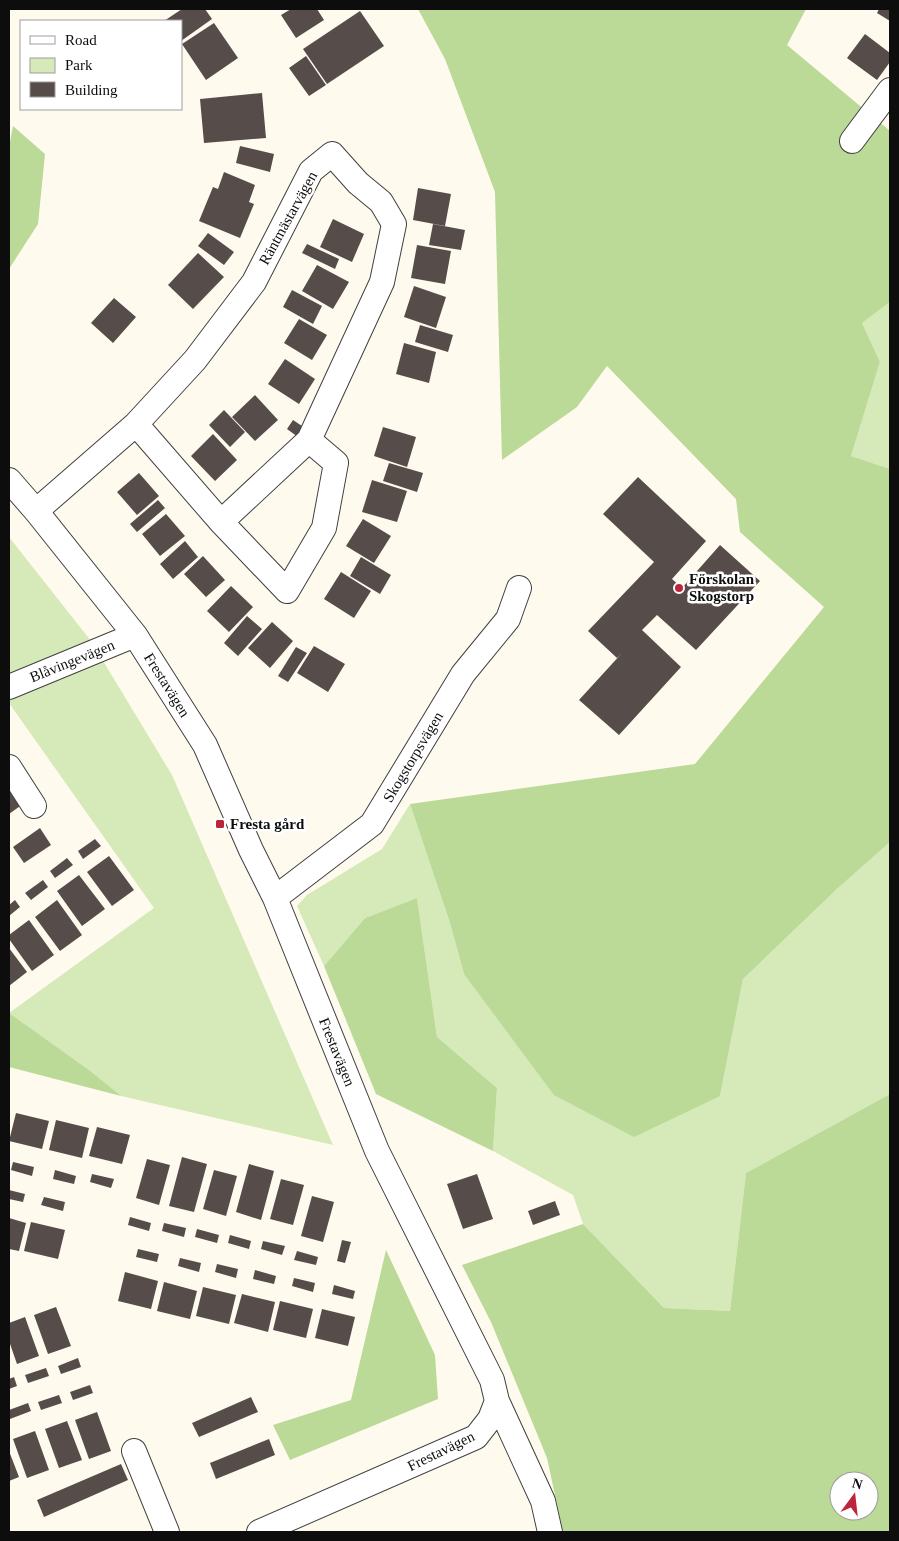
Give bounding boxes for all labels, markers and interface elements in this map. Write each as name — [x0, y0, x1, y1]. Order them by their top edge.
legend — [20, 20, 182, 110]
text: Road — [65, 32, 97, 48]
text: Park — [65, 57, 93, 73]
text: Building — [65, 82, 118, 98]
street label: Räntmästarvägen — [256, 168, 320, 267]
place label: Förskolan Skogstorp — [689, 571, 755, 604]
marker: Förskolan Skogstorp — [673, 582, 685, 594]
street label: Blåvingevägen — [27, 637, 117, 685]
street label: Frestavägen — [141, 650, 193, 720]
street label: Skogstorpsvägen — [380, 709, 447, 805]
place label: Fresta gård — [230, 816, 305, 832]
marker: Fresta gård — [214, 818, 226, 830]
street label: Frestavägen — [316, 1015, 358, 1089]
street label: Frestavägen — [405, 1428, 478, 1474]
north arrow — [829, 1471, 879, 1521]
text: N — [850, 1475, 864, 1492]

